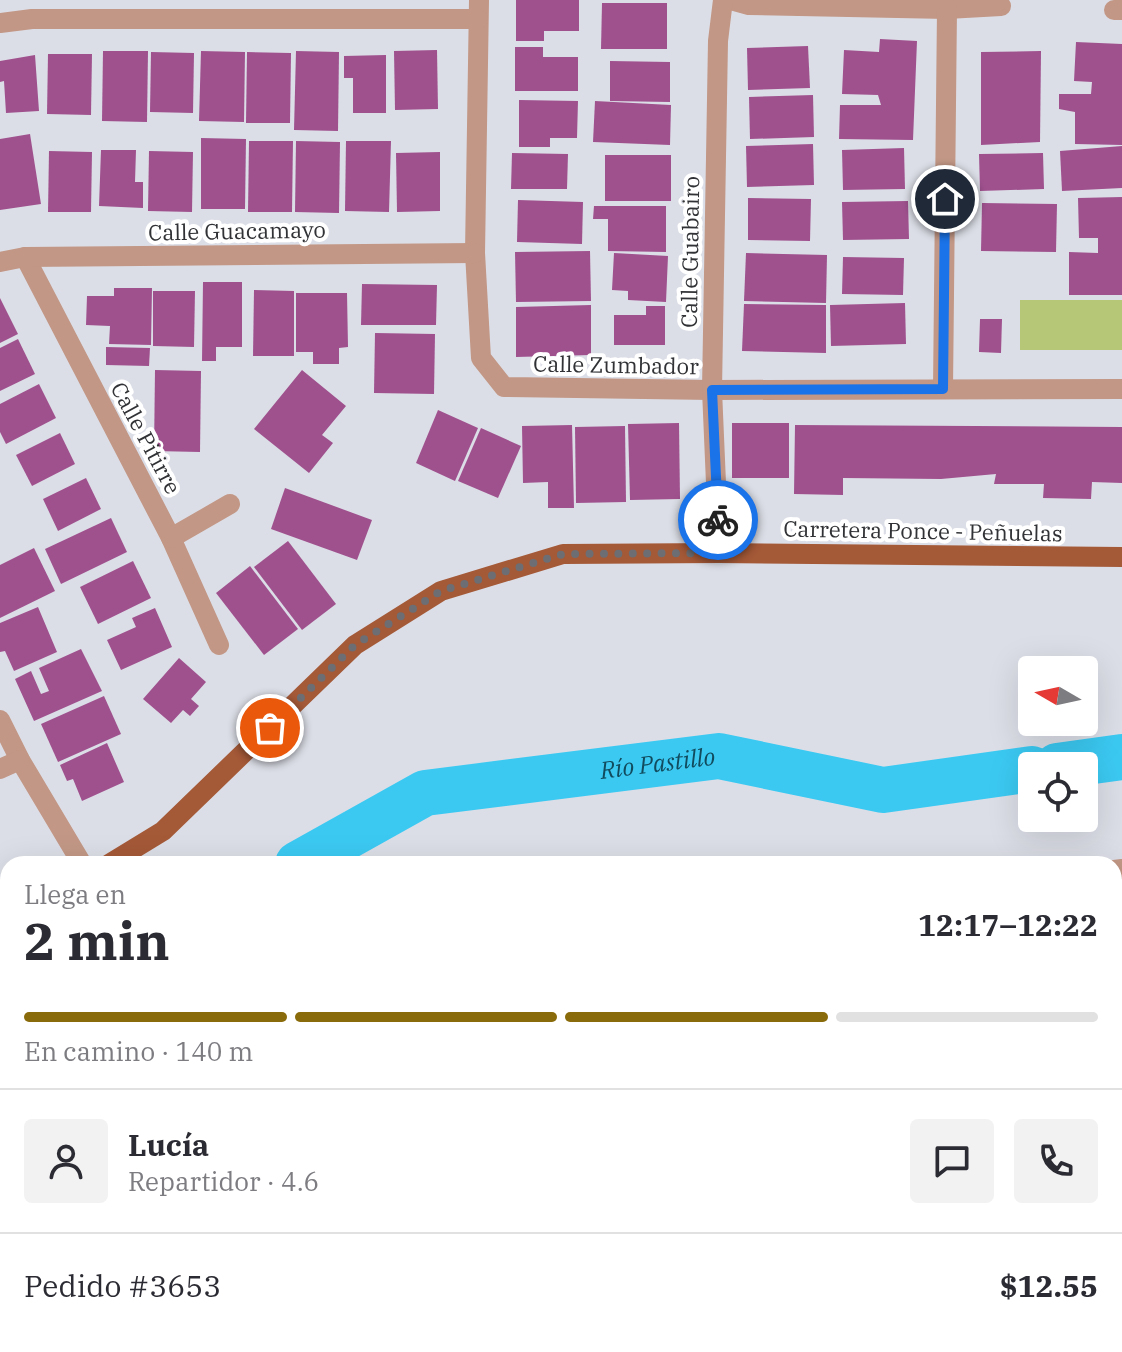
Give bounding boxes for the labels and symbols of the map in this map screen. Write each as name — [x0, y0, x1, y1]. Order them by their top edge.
pin — [911, 165, 979, 233]
street label: Calle Guabairo — [674, 176, 705, 328]
street label: Calle Guacamayo — [148, 214, 326, 247]
street label: Calle Zumbador — [533, 349, 699, 380]
street label: Calle Pitirre — [105, 377, 188, 499]
courier — [678, 480, 758, 560]
street label: Carretera Ponce - Peñuelas — [783, 514, 1063, 547]
north arrow — [1018, 656, 1098, 736]
pin — [236, 694, 304, 762]
water label: Río Pastillo — [597, 740, 717, 786]

